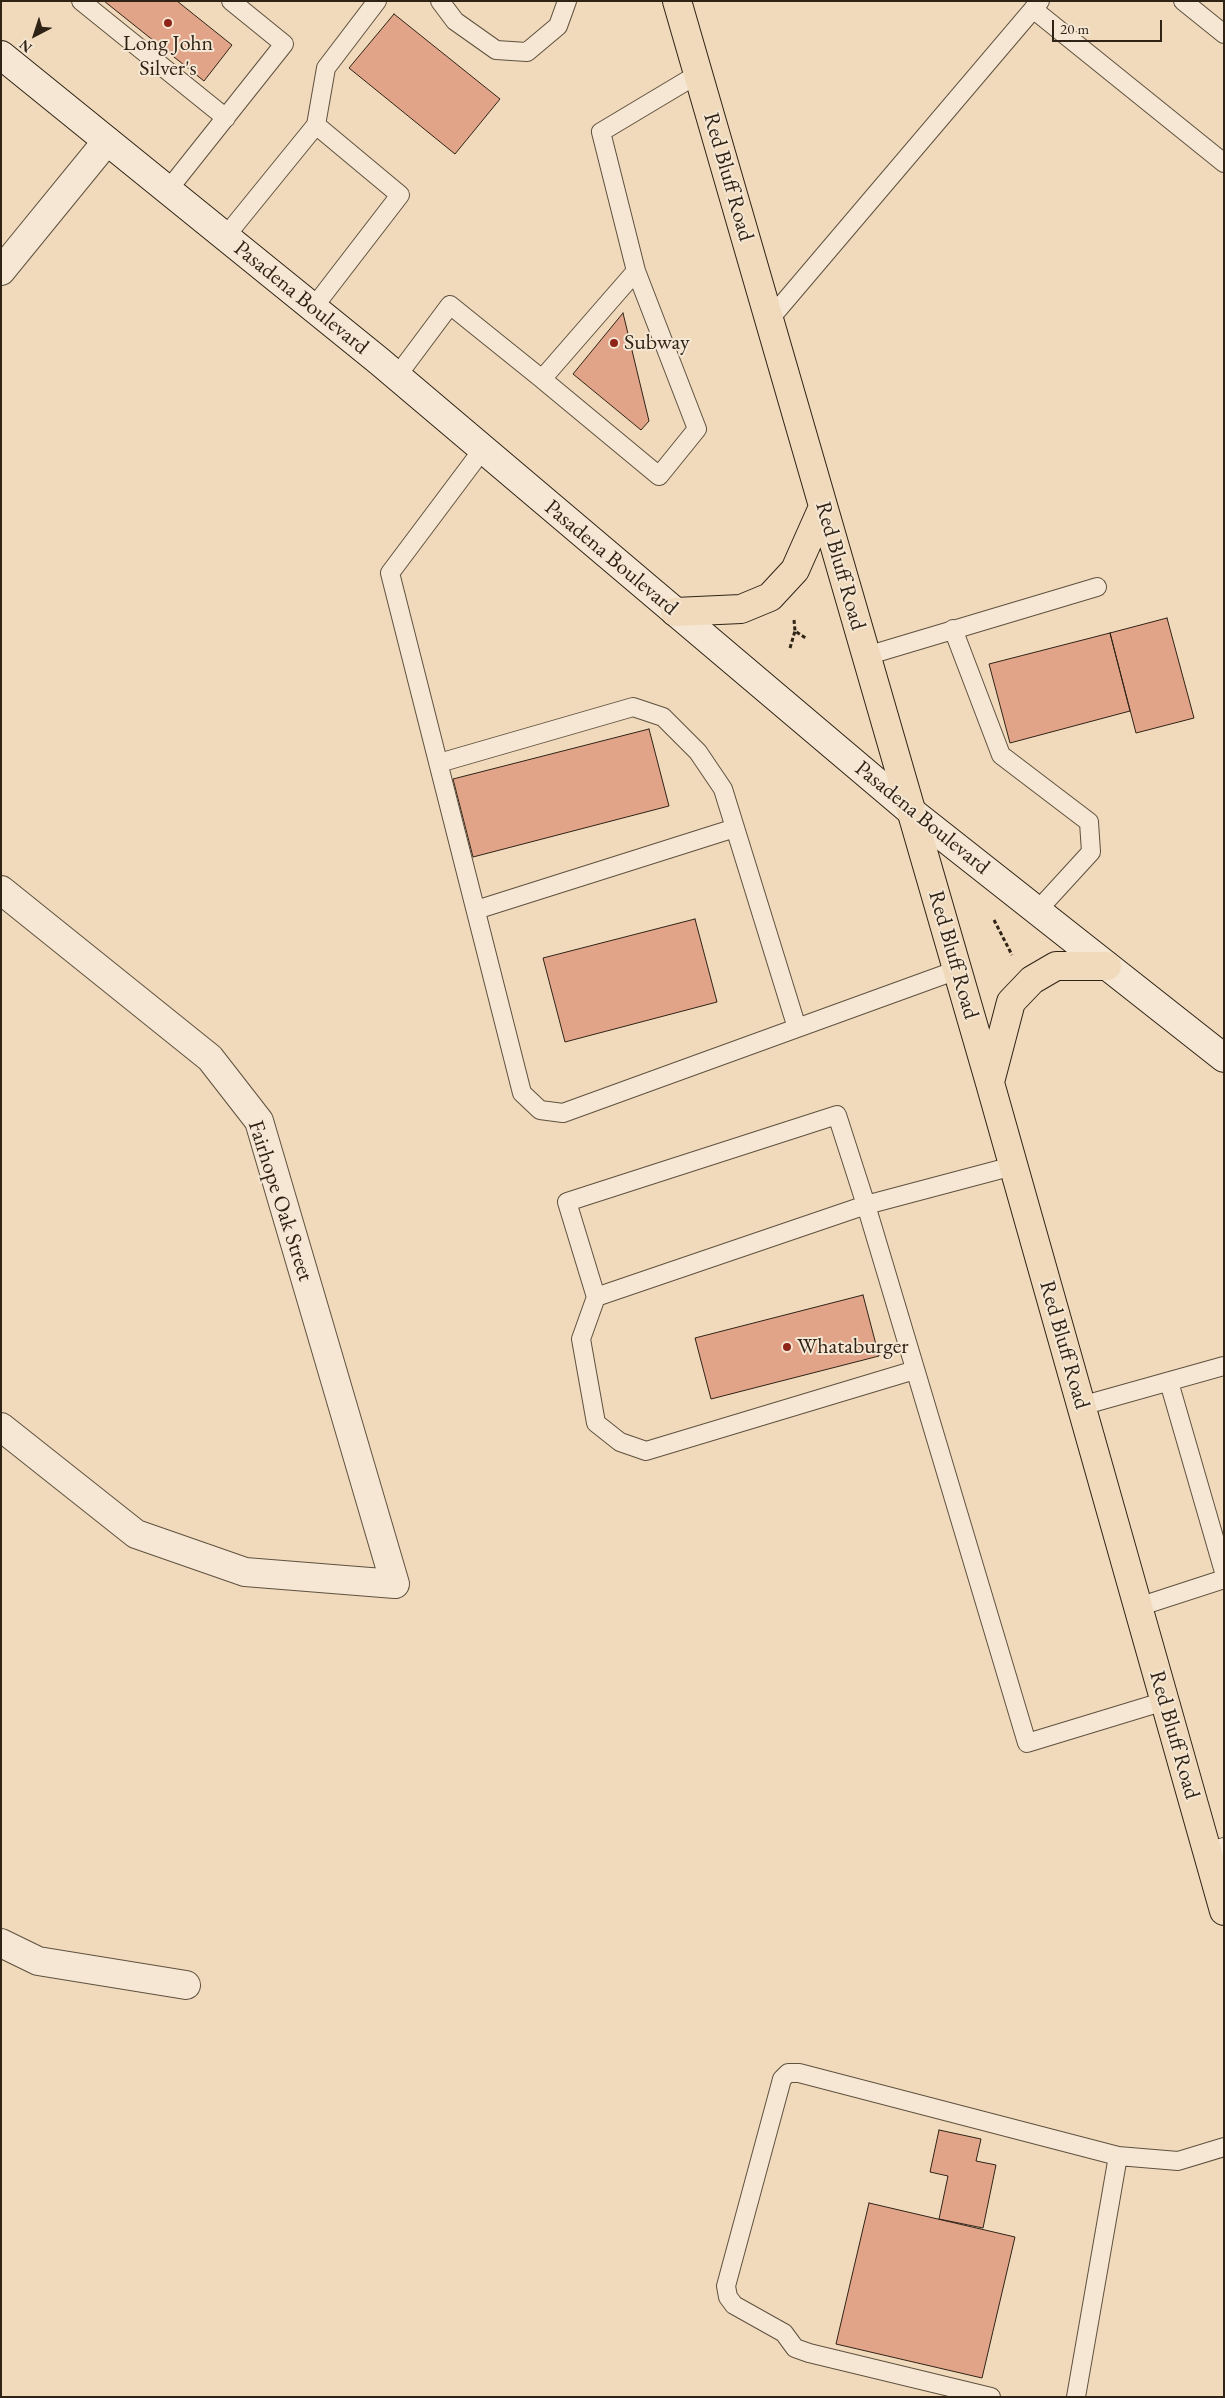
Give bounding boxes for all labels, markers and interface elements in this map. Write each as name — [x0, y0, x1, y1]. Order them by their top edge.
north arrow — [10, 10, 60, 60]
scale bar — [1055, 10, 1165, 42]
marker: Long John Silver's — [162, 17, 174, 29]
text: 20 m — [1060, 19, 1089, 38]
place label: Long John Silver's — [123, 31, 213, 82]
text: N — [15, 36, 35, 57]
street label: Red Bluff Road — [697, 110, 759, 244]
street label: Pasadena Boulevard — [228, 235, 374, 361]
place label: Subway — [624, 330, 690, 356]
marker: Subway — [608, 337, 620, 349]
street label: Pasadena Boulevard — [539, 495, 683, 621]
street label: Red Bluff Road — [809, 499, 871, 633]
street label: Pasadena Boulevard — [849, 755, 995, 881]
street label: Red Bluff Road — [922, 888, 984, 1022]
street label: Fairhope Oak Street — [242, 1117, 318, 1285]
street label: Red Bluff Road — [1033, 1278, 1095, 1412]
place label: Whataburger — [797, 1334, 909, 1360]
marker: Whataburger — [781, 1341, 793, 1353]
street label: Red Bluff Road — [1143, 1668, 1205, 1802]

